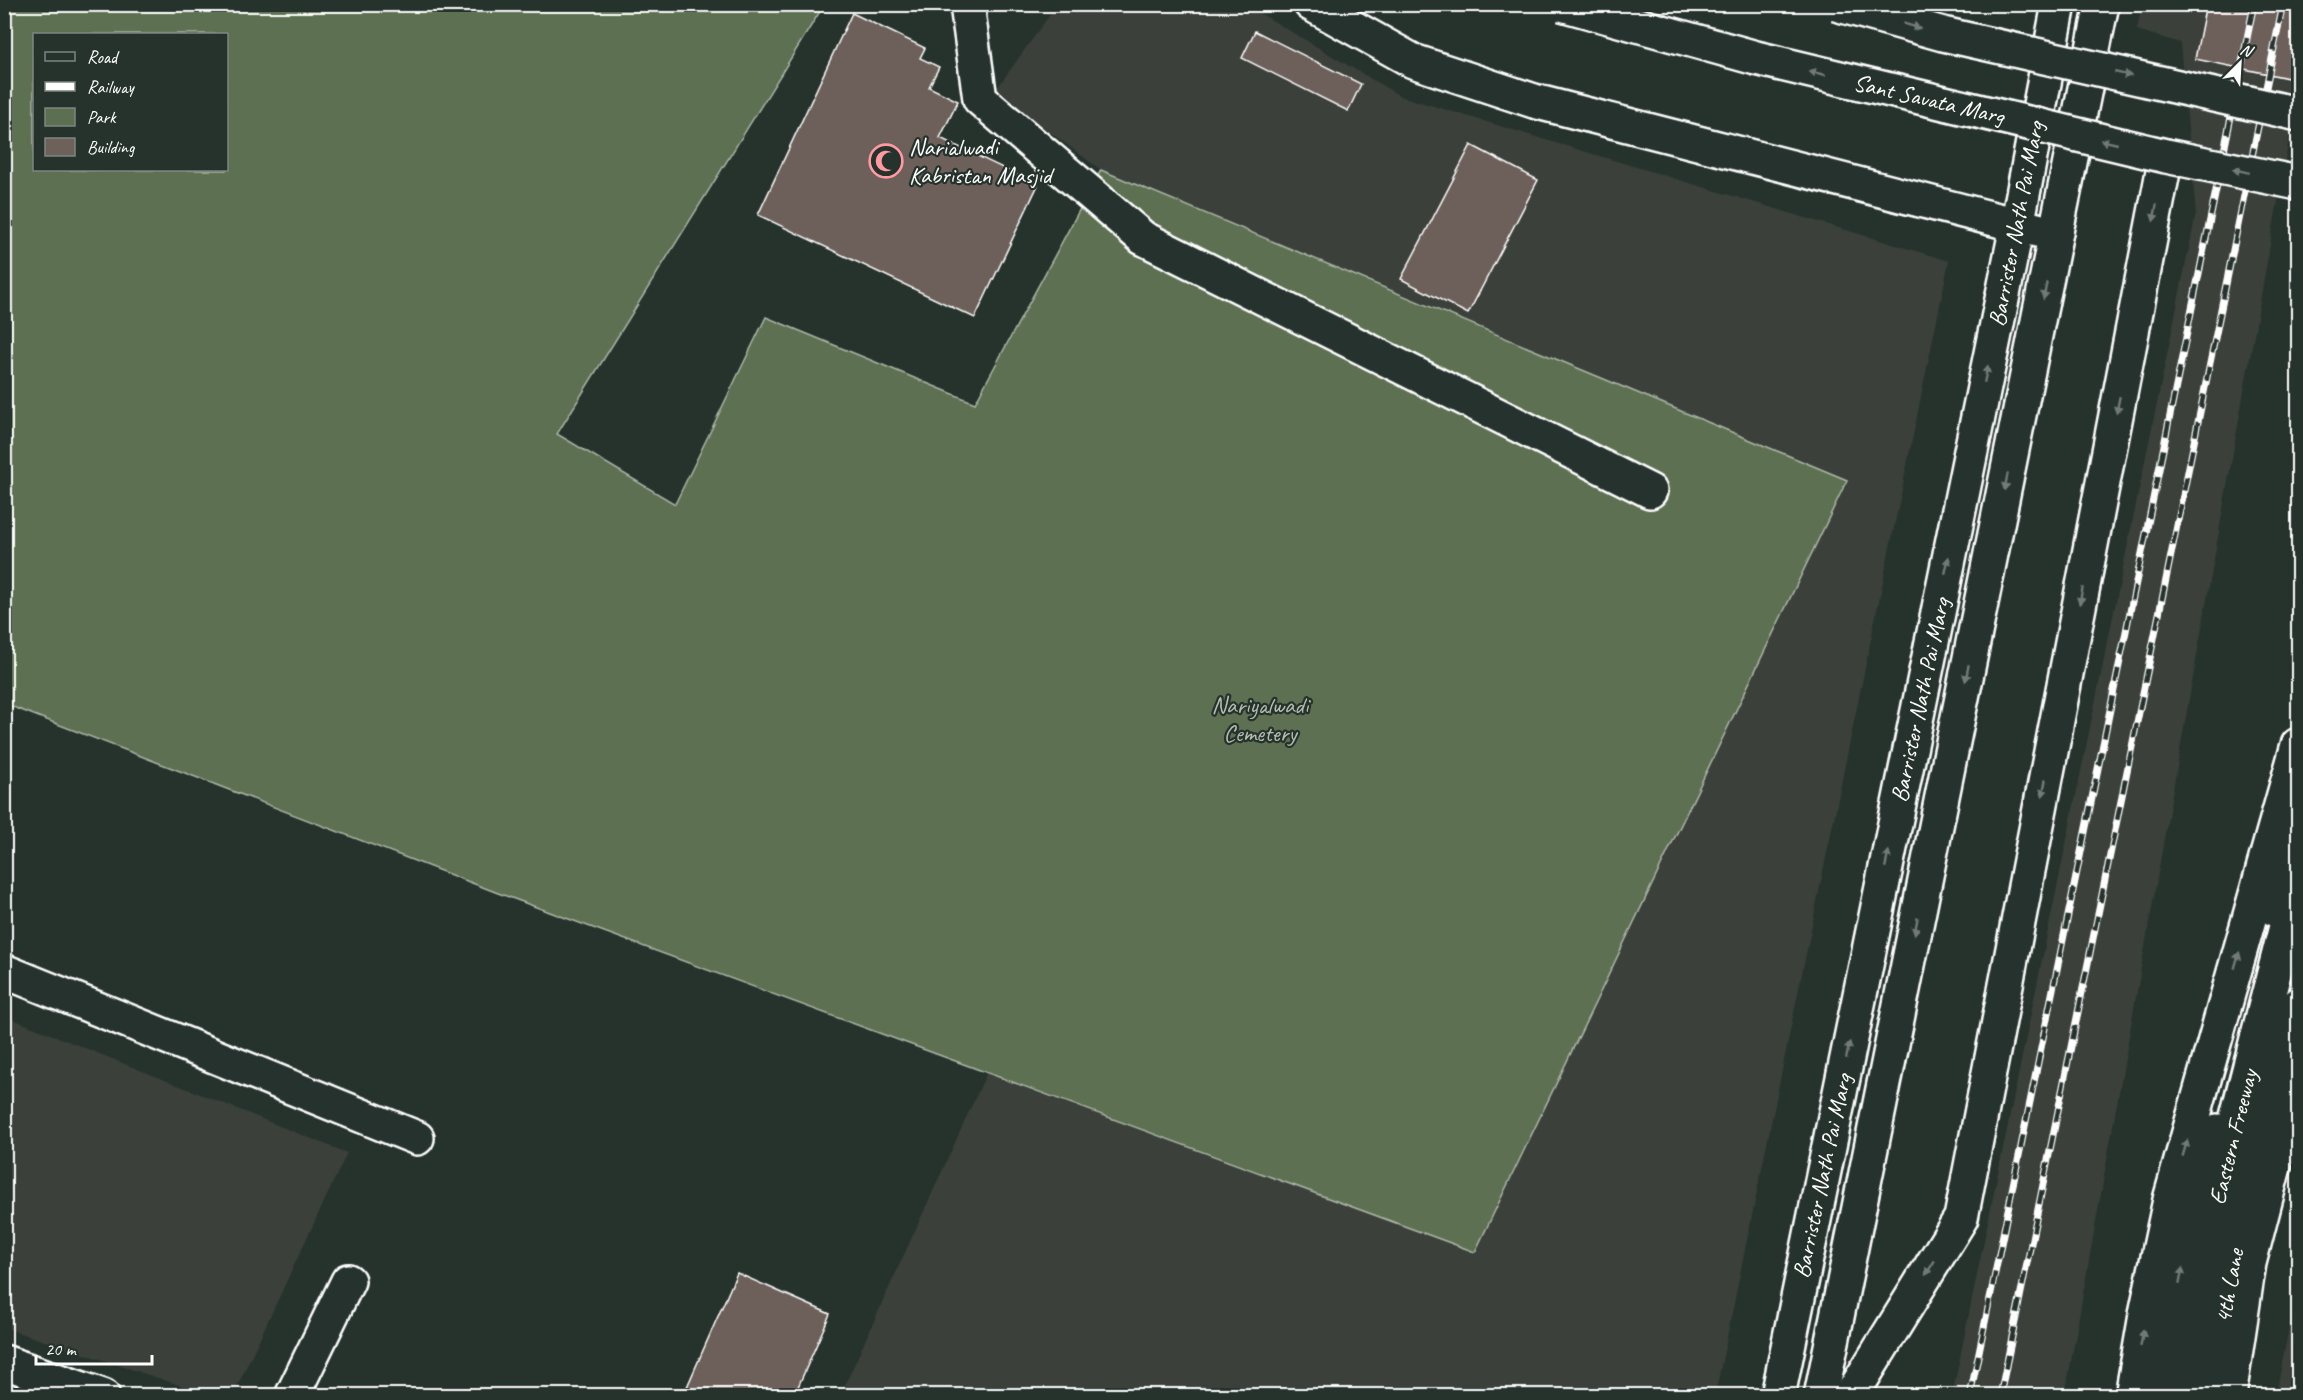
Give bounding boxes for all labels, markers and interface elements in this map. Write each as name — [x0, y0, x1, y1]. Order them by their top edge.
one-way arrow — [1904, 22, 1922, 31]
legend — [33, 33, 228, 171]
north arrow — [2210, 33, 2270, 93]
text: N — [2237, 39, 2257, 63]
text: Road — [87, 46, 120, 68]
one-way arrow — [1808, 67, 1826, 77]
street label: Sant Savata Marg — [1851, 67, 2009, 131]
one-way arrow — [2114, 70, 2132, 80]
text: Railway — [87, 76, 135, 98]
text: Park — [87, 106, 117, 128]
street label: Barrister Nath Pai Marg — [1981, 117, 2051, 329]
place label: Narialwadi Kabristan Masjid — [909, 132, 1055, 190]
text: Building — [87, 136, 136, 158]
one-way arrow — [2100, 137, 2118, 147]
mosque icon: Narialwadi Kabristan Masjid — [868, 143, 904, 179]
one-way arrow — [2231, 166, 2250, 175]
one-way arrow — [2150, 204, 2159, 223]
one-way arrow — [2040, 282, 2049, 301]
one-way arrow — [1982, 364, 1991, 383]
one-way arrow — [2113, 396, 2122, 415]
one-way arrow — [2001, 473, 2010, 492]
one-way arrow — [1943, 555, 1952, 574]
one-way arrow — [2076, 587, 2085, 606]
street label: Barrister Nath Pai Marg — [1884, 593, 1957, 805]
one-way arrow — [1962, 664, 1971, 683]
park label: Nariyalwadi Cemetery — [1212, 690, 1311, 748]
one-way arrow — [2039, 779, 2048, 798]
one-way arrow — [1883, 849, 1892, 868]
one-way arrow — [1911, 917, 1920, 936]
one-way arrow — [2233, 951, 2242, 969]
one-way arrow — [1844, 1040, 1853, 1059]
street label: Eastern Freeway — [2202, 1065, 2265, 1207]
street label: Barrister Nath Pai Marg — [1786, 1069, 1859, 1281]
one-way arrow — [2181, 1139, 2190, 1157]
street label: 4th Lane — [2208, 1244, 2251, 1325]
one-way arrow — [1925, 1260, 1936, 1276]
one-way arrow — [2176, 1266, 2185, 1285]
scale bar — [36, 1328, 152, 1366]
one-way arrow — [2137, 1328, 2146, 1347]
text: 20 m — [45, 1338, 78, 1360]

